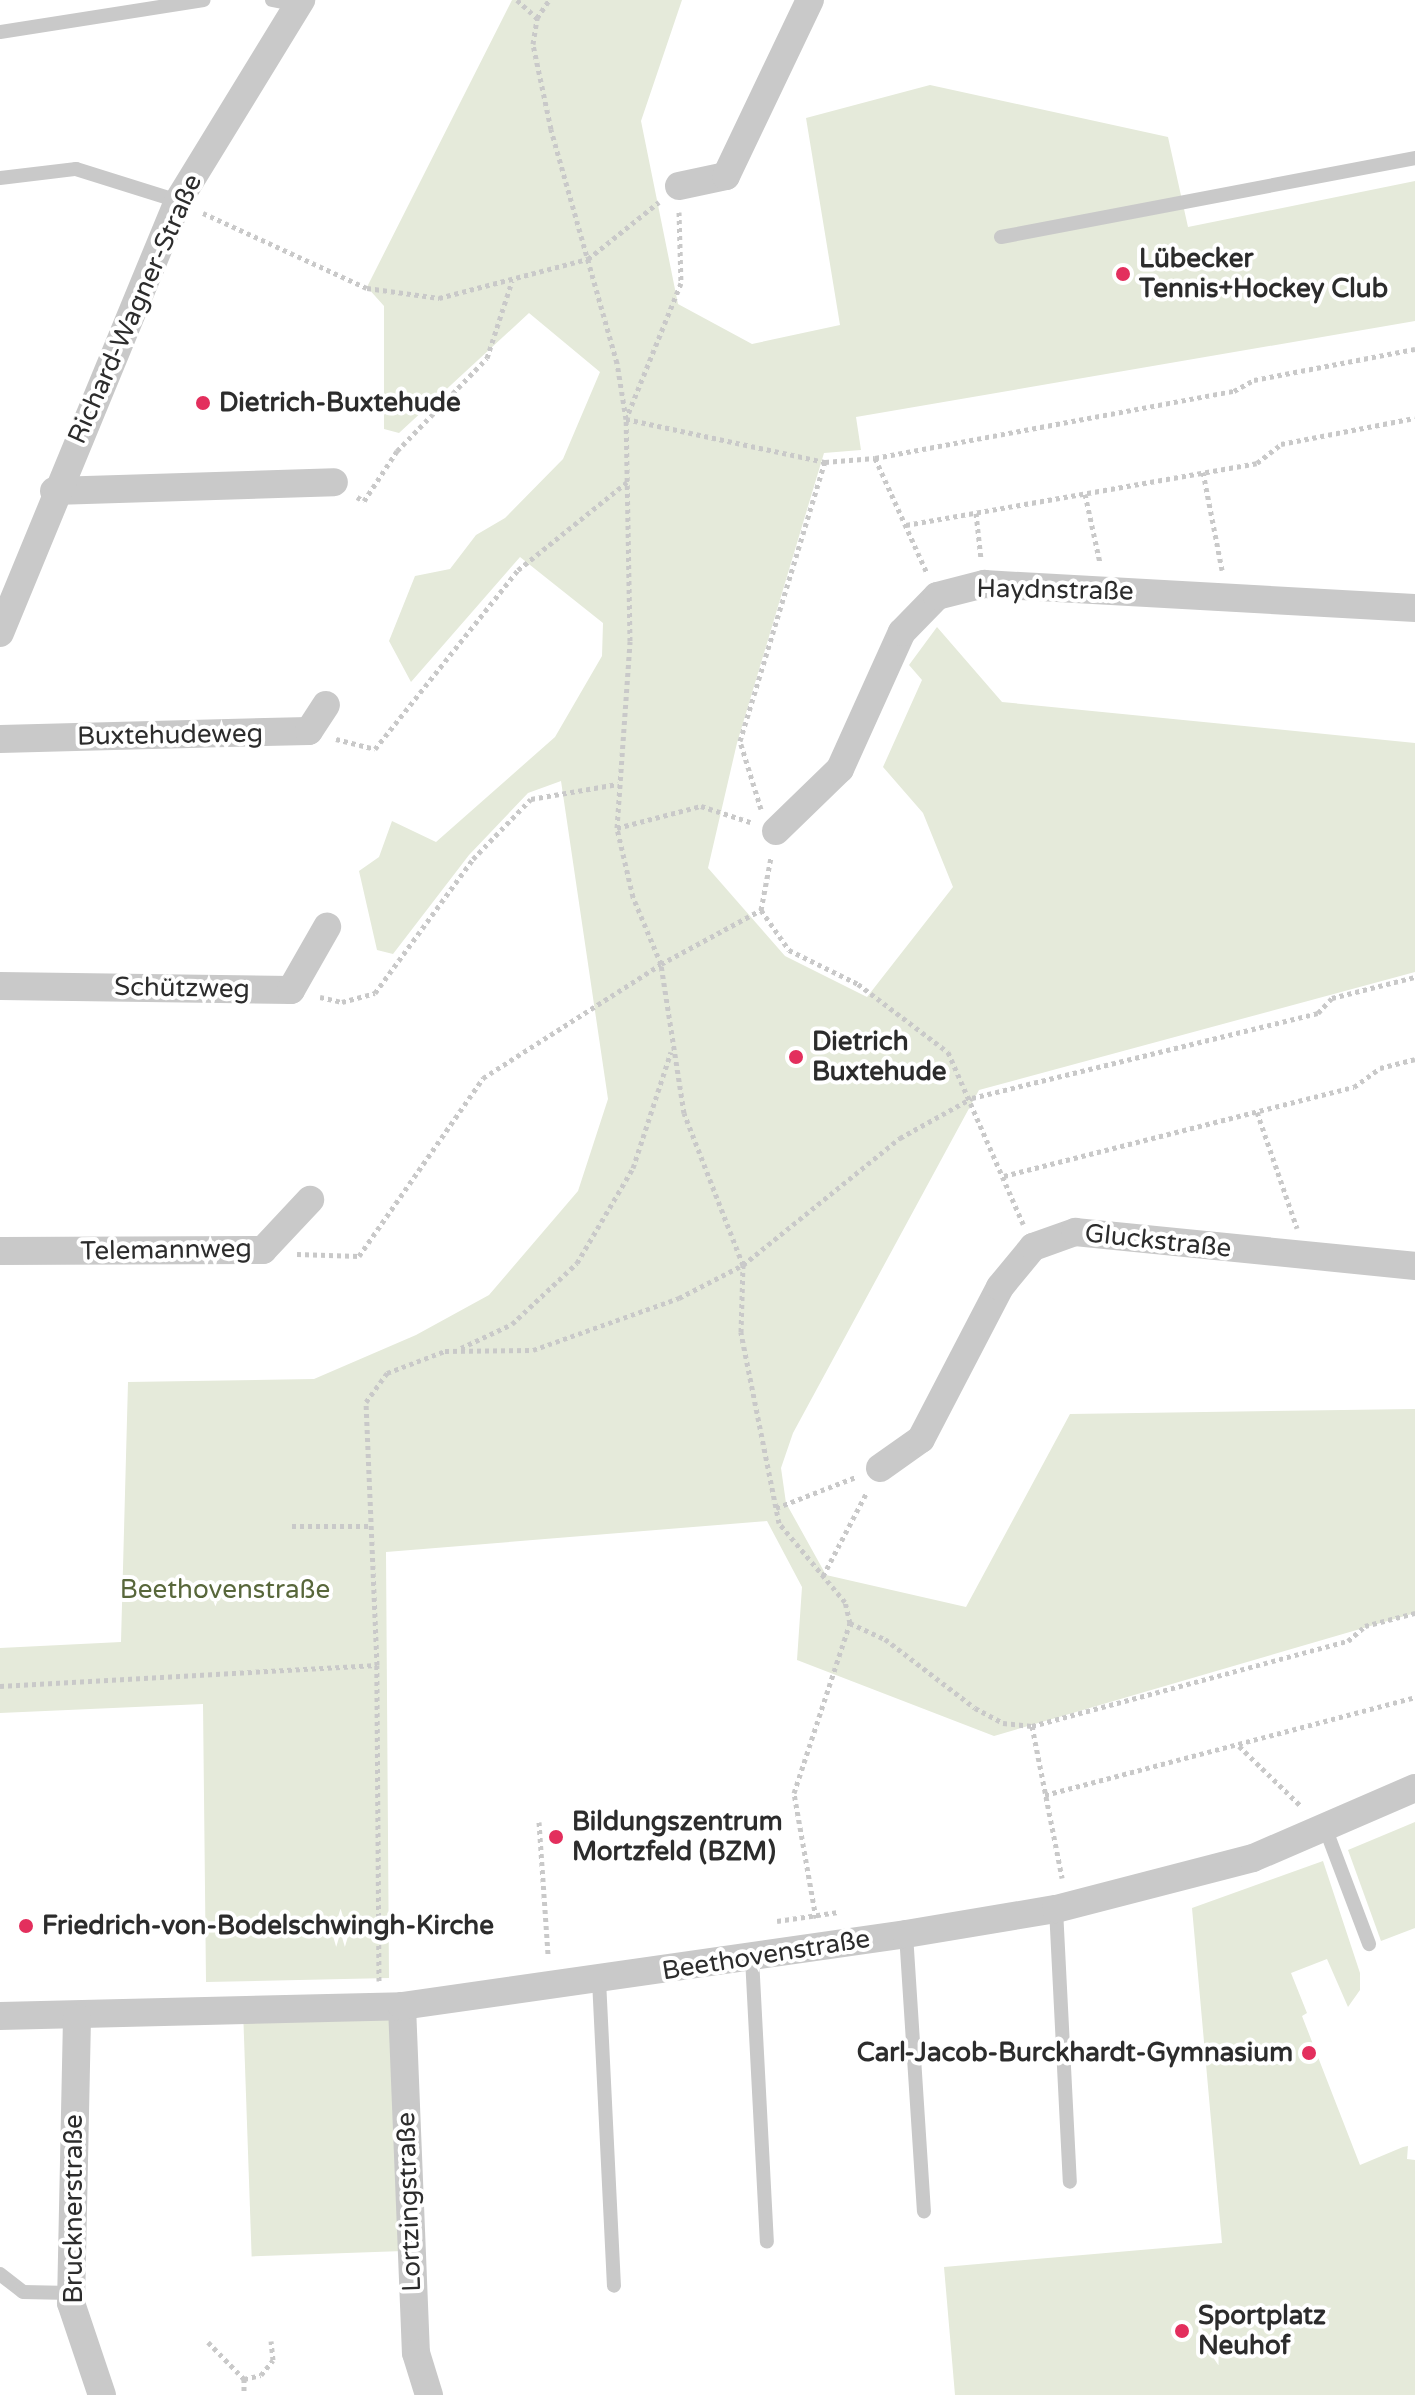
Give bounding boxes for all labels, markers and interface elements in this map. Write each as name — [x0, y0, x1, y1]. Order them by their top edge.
street label: Richard-Wagner-Straße — [61, 169, 209, 449]
place label: Lübecker Tennis+Hockey Club — [1139, 243, 1388, 304]
marker: Lübecker Tennis+Hockey Club — [1114, 265, 1132, 283]
place label: Dietrich-Buxtehude — [219, 387, 461, 419]
marker: Dietrich-Buxtehude — [194, 394, 212, 412]
street label: Haydnstraße — [976, 573, 1134, 607]
street label: Buxtehudeweg — [77, 718, 263, 752]
street label: Schützweg — [114, 971, 250, 1005]
place label: Dietrich Buxtehude — [812, 1026, 947, 1088]
marker: Dietrich Buxtehude — [787, 1048, 805, 1066]
street label: Gluckstraße — [1083, 1218, 1233, 1264]
street label: Telemannweg — [80, 1233, 252, 1267]
park label: Beethovenstraße — [120, 1574, 330, 1606]
place label: Bildungszentrum Mortzfeld (BZM) — [572, 1806, 782, 1868]
marker: Bildungszentrum Mortzfeld (BZM) — [547, 1828, 565, 1846]
place label: Friedrich-von-Bodelschwingh-Kirche — [42, 1910, 494, 1942]
marker: Friedrich-von-Bodelschwingh-Kirche — [17, 1917, 35, 1935]
street label: Beethovenstraße — [660, 1923, 872, 1987]
place label: Carl-Jacob-Burckhardt-Gymnasium — [857, 2037, 1293, 2069]
marker: Carl-Jacob-Burckhardt-Gymnasium — [1300, 2044, 1318, 2062]
street label: Lortzingstraße — [390, 2112, 428, 2292]
street label: Brucknerstraße — [58, 2114, 90, 2304]
place label: Sportplatz Neuhof — [1198, 2300, 1326, 2362]
marker: Sportplatz Neuhof — [1173, 2322, 1191, 2340]

